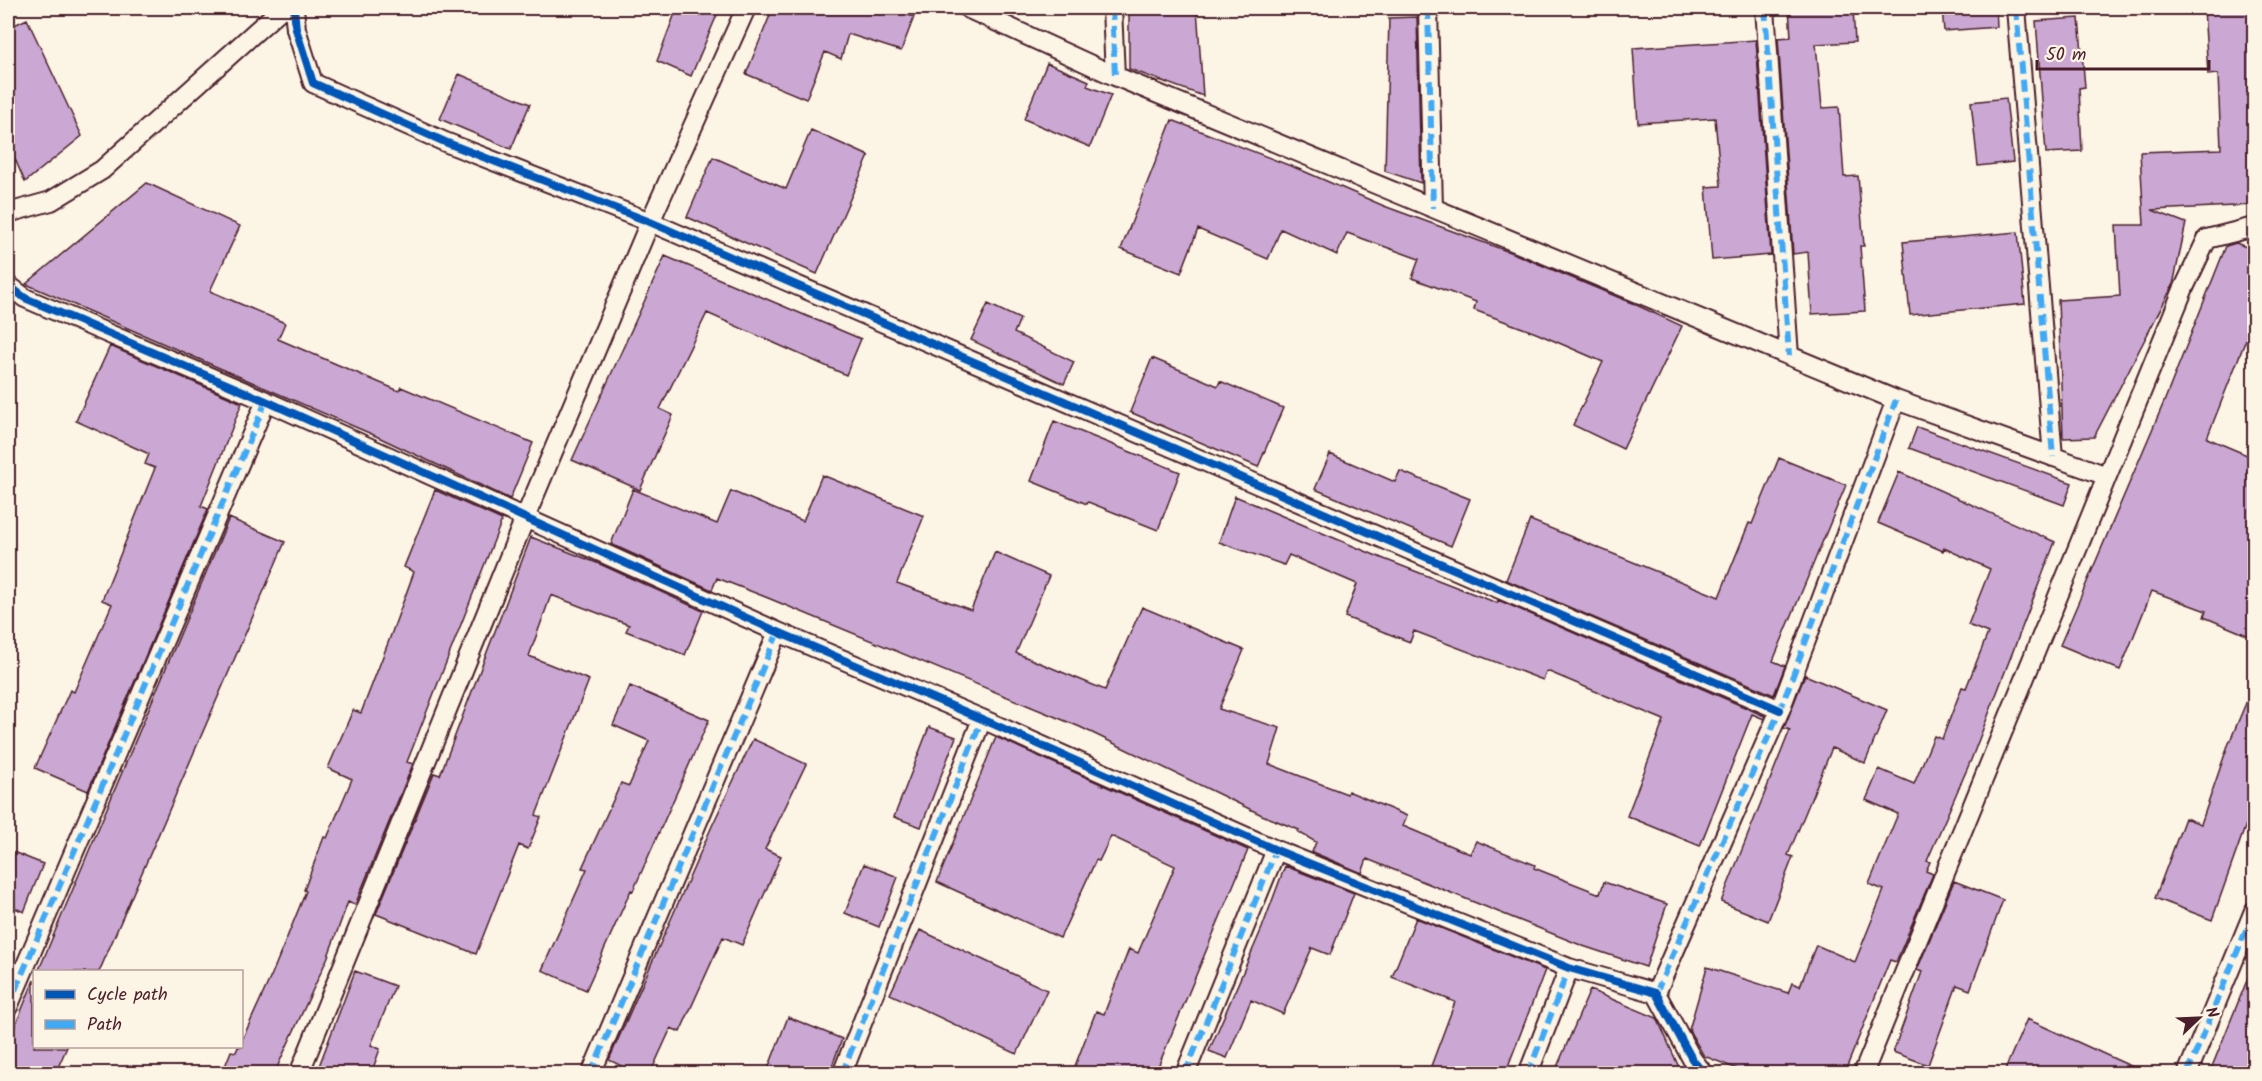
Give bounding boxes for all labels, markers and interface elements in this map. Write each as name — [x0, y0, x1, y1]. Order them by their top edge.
scale bar — [2037, 33, 2210, 71]
text: 50 m — [2046, 41, 2086, 70]
legend — [33, 970, 243, 1048]
text: Cycle path — [87, 981, 168, 1010]
north arrow — [2169, 988, 2229, 1048]
text: N — [2198, 1003, 2225, 1022]
text: Path — [87, 1011, 122, 1040]

